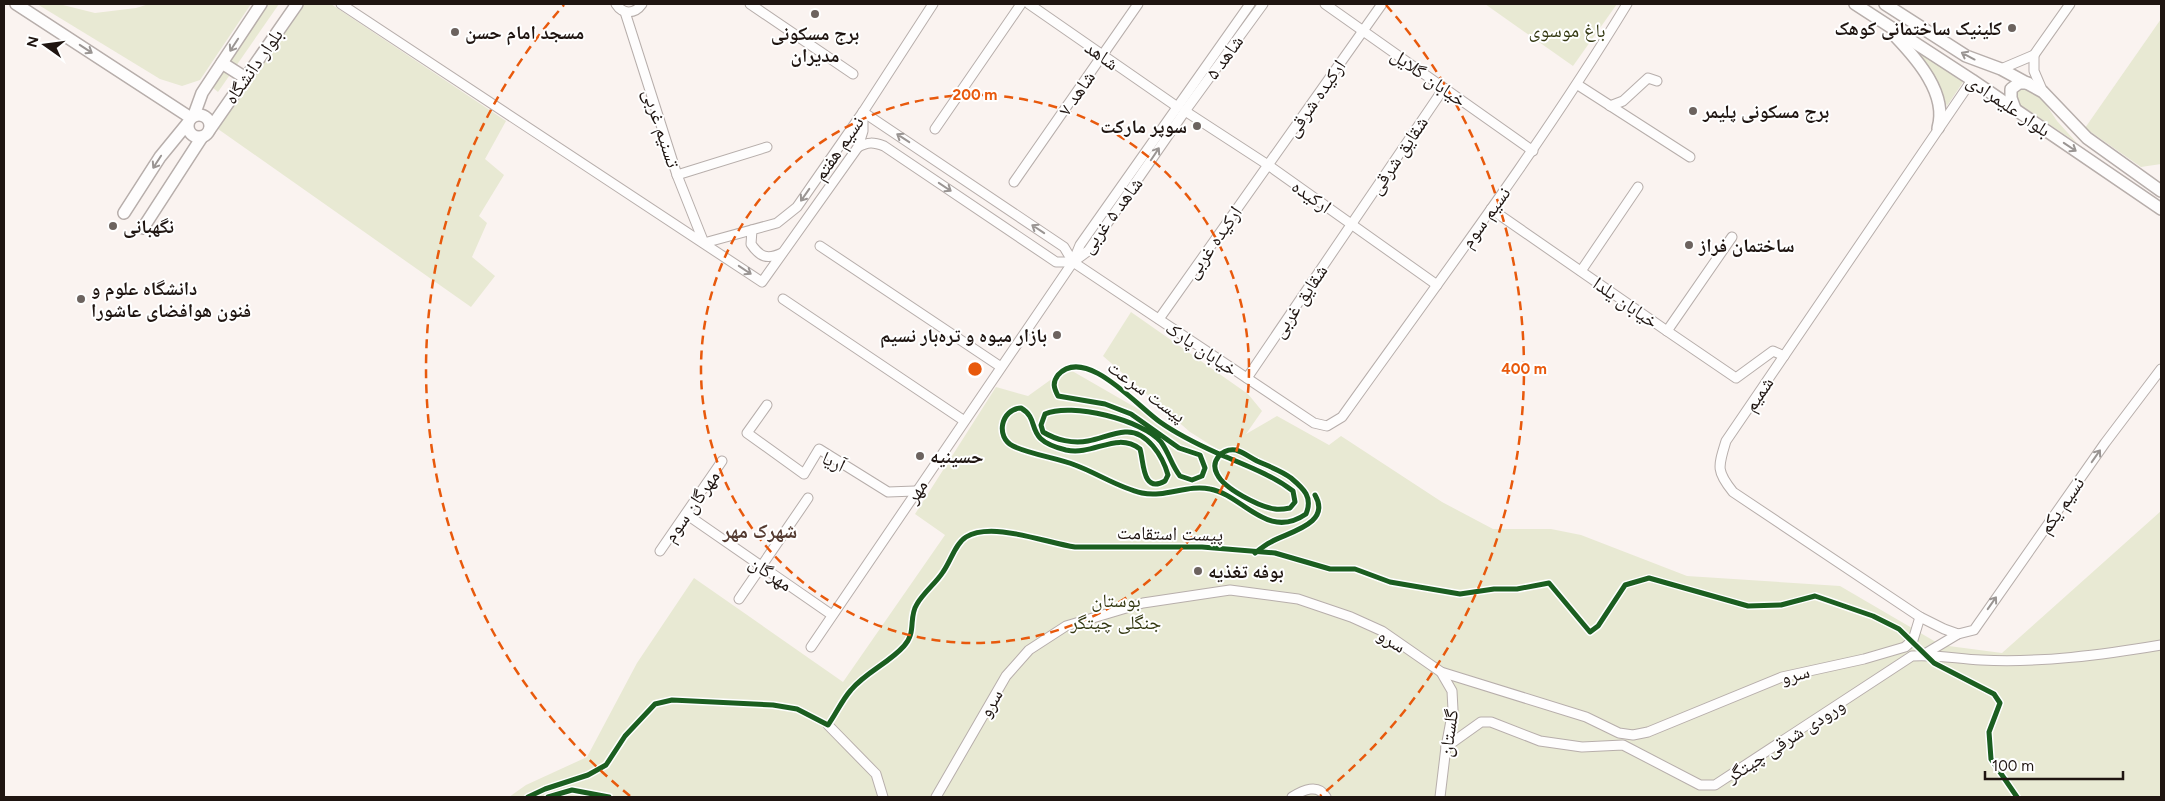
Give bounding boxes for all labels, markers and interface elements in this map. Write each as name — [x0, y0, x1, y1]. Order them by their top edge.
marker: برج مسکونی مدیران — [809, 8, 821, 20]
place label: کلینیک ساختمانی کوهک — [1834, 17, 2003, 40]
park label: باغ موسوی — [1529, 19, 1605, 42]
north arrow — [20, 20, 70, 70]
place label: مسجد امام حسن — [465, 21, 584, 46]
place label: برج مسکونی مدیران — [771, 22, 859, 67]
marker: کلینیک ساختمانی کوهک — [2006, 22, 2018, 34]
street label: بلوار دانشگاه — [219, 24, 288, 108]
marker: مسجد امام حسن — [449, 26, 461, 38]
street label: شاهد ۵ — [1201, 31, 1248, 84]
text: N — [23, 35, 42, 49]
street label: شاهد — [1080, 36, 1123, 75]
one-way arrow — [229, 37, 239, 51]
street label: خیابان گلایل — [1387, 43, 1471, 112]
one-way arrow — [79, 44, 93, 55]
one-way arrow — [1961, 51, 1976, 60]
street label: ارکیده شرقی — [1280, 55, 1350, 141]
street label: شاهد ۷ — [1053, 67, 1100, 120]
street label: بلوار علیمرادی — [1962, 69, 2055, 142]
street label: تسنیم غربی — [637, 86, 685, 171]
text: 200 m — [953, 86, 997, 104]
place label: برج مسکونی پلیمر — [1702, 100, 1829, 123]
marker: برج مسکونی پلیمر — [1687, 105, 1699, 117]
street label: نسیم هفتم — [808, 112, 870, 185]
street label: شقایق شرقی — [1364, 112, 1433, 199]
place label: سوپر مارکت — [1100, 115, 1187, 138]
marker: سوپر مارکت — [1191, 120, 1203, 132]
one-way arrow — [897, 133, 911, 143]
one-way arrow — [2063, 142, 2077, 152]
one-way arrow — [1150, 147, 1160, 161]
one-way arrow — [152, 155, 162, 169]
street label: شاهد ۵ غربی — [1075, 173, 1148, 258]
street label: ارکیده — [1287, 175, 1336, 218]
one-way arrow — [937, 182, 951, 192]
street label: نسیم سوم — [1456, 182, 1517, 254]
one-way arrow — [800, 188, 810, 202]
street label: ارکیده غربی — [1180, 201, 1247, 283]
place label: نگهبانی — [123, 215, 174, 238]
marker: نگهبانی — [107, 220, 119, 232]
one-way arrow — [1031, 224, 1045, 234]
place label: ساختمان فراز — [1698, 234, 1794, 257]
marker: ساختمان فراز — [1683, 239, 1695, 251]
street label: شقایق غربی — [1266, 260, 1332, 342]
one-way arrow — [737, 266, 751, 276]
street label: خیابان یلدا — [1589, 272, 1663, 333]
place label: دانشگاه علوم و فنون هوافضای عاشورا — [91, 277, 251, 322]
marker: دانشگاه علوم و فنون هوافضای عاشورا — [75, 293, 87, 305]
street label: خیابان پارک — [1161, 316, 1242, 381]
place label: بازار میوه و تره‌بار نسیم — [880, 324, 1047, 348]
marker: بازار میوه و تره‌بار نسیم — [1051, 329, 1063, 341]
street label: پیست سرعت — [1103, 355, 1190, 428]
centre of rings — [966, 360, 984, 378]
text: 400 m — [1501, 360, 1547, 378]
street label: شمیم — [1738, 372, 1779, 417]
place label: حسینیه — [930, 445, 984, 468]
street label: آریا — [818, 446, 850, 477]
one-way arrow — [2091, 449, 2101, 463]
marker: حسینیه — [914, 450, 926, 462]
street label: مهرگان سوم — [658, 466, 726, 548]
street label: نسیم یکم — [2033, 472, 2090, 539]
street label: مهر — [900, 475, 933, 508]
district label: شهرک مهر — [722, 519, 797, 543]
street label: پیست استقامت — [1117, 521, 1223, 546]
street label: مهرگان — [745, 551, 797, 596]
place label: بوفه تغذیه — [1208, 560, 1284, 583]
marker: بوفه تغذیه — [1192, 565, 1204, 577]
park label: بوستان جنگلی چیتگر — [1070, 589, 1161, 634]
one-way arrow — [1987, 597, 1997, 611]
street label: سرو — [1373, 623, 1410, 658]
street label: سرو — [1778, 660, 1812, 689]
street label: سرو — [973, 685, 1008, 722]
street label: ورودی شرقی چیتگر — [1721, 693, 1849, 788]
street label: گلستان — [1434, 708, 1463, 758]
scale bar — [1985, 748, 2122, 780]
text: 100 m — [1992, 757, 2034, 775]

